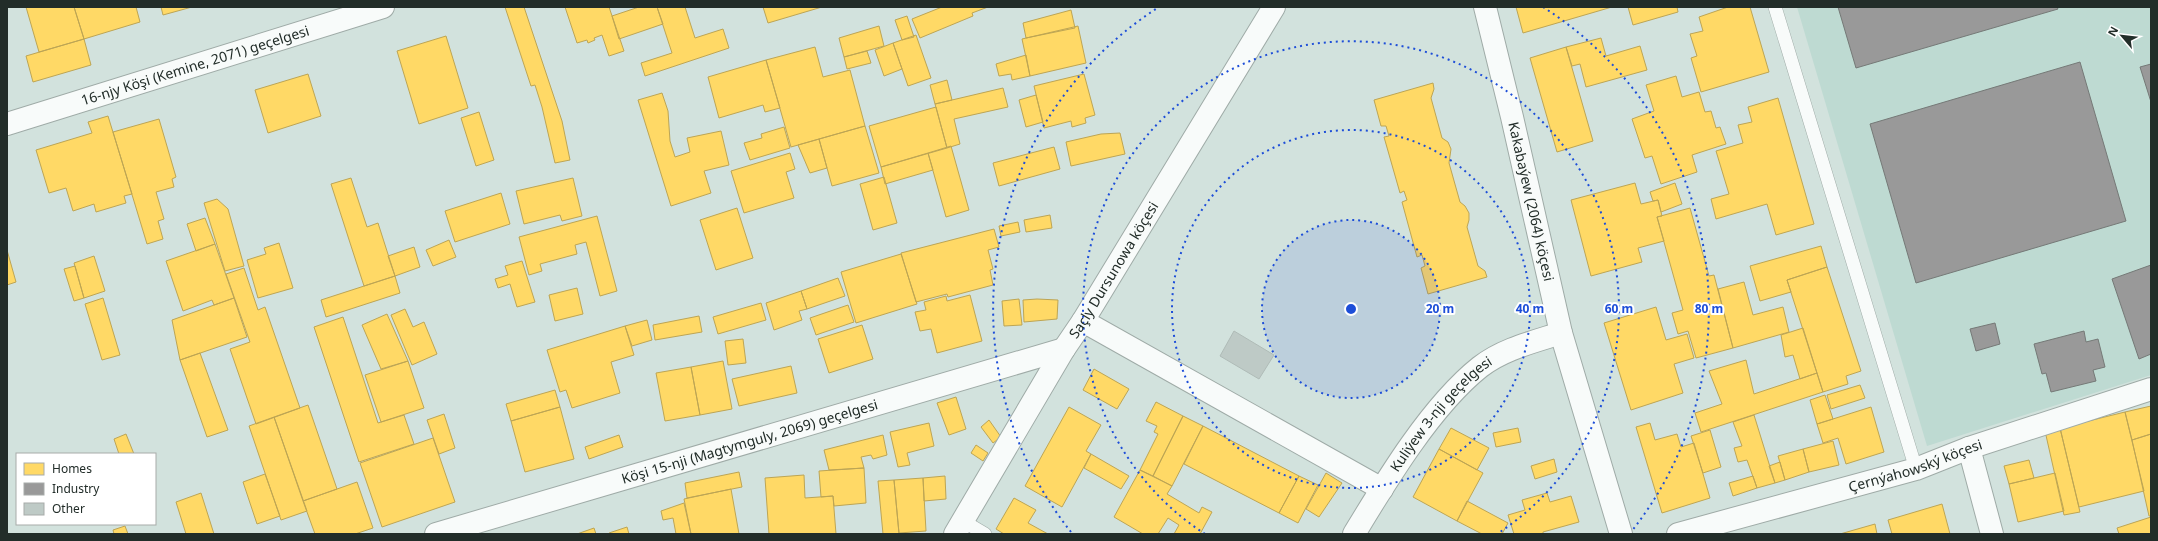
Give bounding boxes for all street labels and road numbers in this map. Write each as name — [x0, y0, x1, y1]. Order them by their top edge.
street label: 16-njy Köşi (Kemine, 2071) geçelgesi — [79, 21, 311, 109]
street label: Kakabaýew (2064) köçesi — [1504, 120, 1559, 283]
street label: Saçly Dursunowa köçesi — [1064, 198, 1162, 342]
street label: Kuliýew 3-nji geçelgesi — [1385, 351, 1495, 475]
street label: Köşi 15-nji (Magtymguly, 2069) geçelgesi — [619, 394, 880, 488]
street label: Çernýahowský köçesi — [1846, 434, 1984, 496]

